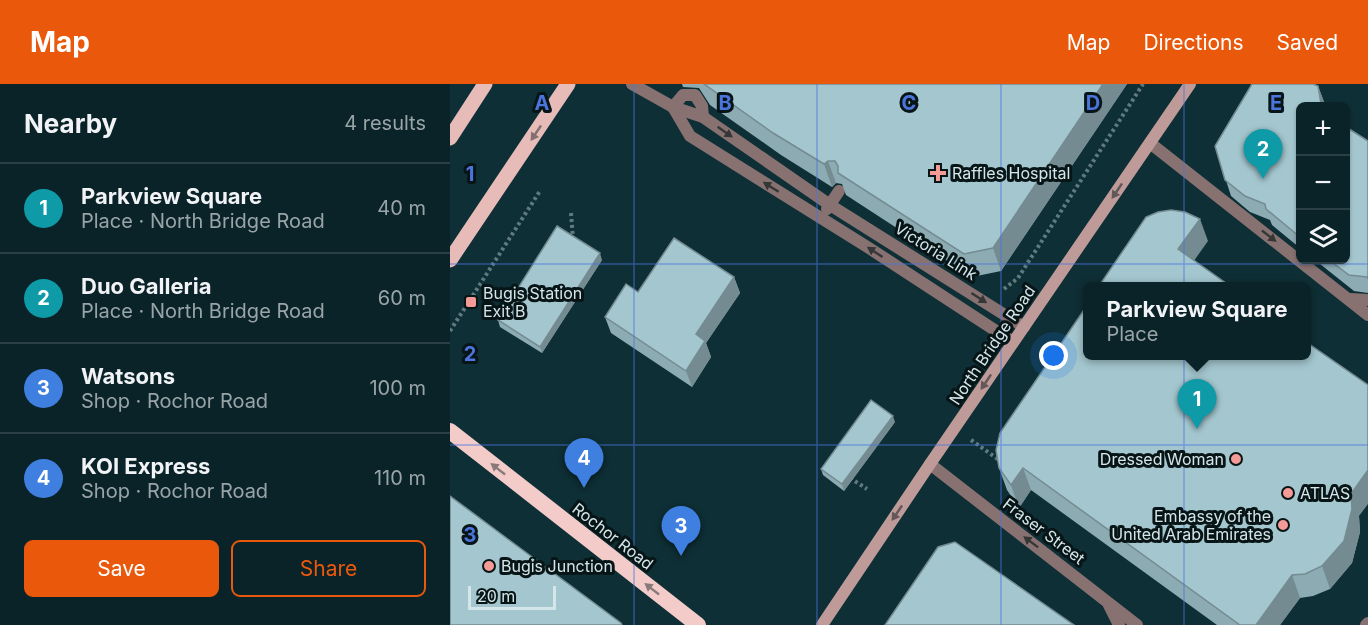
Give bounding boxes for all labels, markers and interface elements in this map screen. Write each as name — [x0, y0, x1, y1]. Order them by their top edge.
text: Map — [30, 25, 90, 59]
text: Map — [1067, 30, 1110, 55]
text: Directions — [1143, 30, 1244, 55]
text: Saved — [1277, 30, 1338, 55]
text: A — [535, 91, 550, 115]
text: B — [718, 91, 732, 115]
text: C — [902, 91, 916, 115]
text: D — [1086, 91, 1100, 115]
text: E — [1270, 91, 1282, 115]
map controls — [1296, 102, 1350, 264]
button: + — [1296, 102, 1350, 156]
text: Nearby — [24, 108, 117, 139]
text: 4 results — [344, 111, 426, 135]
one-way arrow — [530, 124, 542, 140]
one-way arrow — [716, 127, 733, 138]
pin: 2 — [1244, 130, 1282, 179]
button: − — [1296, 156, 1350, 210]
text: 1 — [466, 162, 474, 186]
place label: Raffles Hospital — [952, 163, 1070, 183]
marker: Raffles Hospital — [929, 164, 947, 182]
one-way arrow — [763, 182, 779, 193]
one-way arrow — [1111, 182, 1123, 198]
text: Parkview Square — [81, 183, 262, 209]
text: 1 — [39, 196, 48, 220]
text: 40 m — [377, 196, 426, 220]
text: Place · North Bridge Road — [81, 209, 325, 233]
button: layers — [1296, 210, 1350, 264]
street label: Victoria Link — [891, 218, 981, 284]
one-way arrow — [1261, 229, 1277, 242]
one-way arrow — [868, 246, 884, 258]
text: Duo Galleria — [81, 273, 211, 299]
street label: North Bridge Road — [945, 281, 1039, 409]
popup — [1083, 282, 1311, 360]
place label: Bugis Station Exit B — [483, 283, 582, 321]
text: 2 — [37, 286, 50, 310]
text: 60 m — [378, 286, 426, 310]
one-way arrow — [971, 293, 987, 304]
marker: Bugis Station Exit B — [464, 295, 478, 309]
text: Parkview Square — [1106, 296, 1288, 322]
text: Place · North Bridge Road — [81, 299, 325, 323]
text: Place — [1106, 322, 1158, 346]
your location — [1039, 341, 1068, 370]
text: 2 — [464, 342, 476, 366]
text: Watsons — [81, 363, 175, 389]
one-way arrow — [981, 374, 992, 390]
text: 3 — [37, 376, 50, 400]
text: 100 m — [369, 376, 426, 400]
pin: 1 — [1178, 380, 1216, 429]
text: Shop · Rochor Road — [81, 389, 268, 413]
pin: 4 — [564, 438, 604, 488]
place label: Dressed Woman — [1100, 449, 1224, 469]
marker: Dressed Woman — [1229, 452, 1243, 466]
text: KOI Express — [81, 453, 210, 479]
one-way arrow — [490, 462, 506, 475]
text: 4 — [37, 466, 50, 490]
text: 110 m — [374, 466, 426, 490]
text: Shop · Rochor Road — [81, 479, 268, 503]
place label: ATLAS — [1300, 483, 1350, 503]
marker: ATLAS — [1281, 486, 1295, 500]
street label: Fraser Street — [999, 494, 1089, 568]
street label: Rochor Road — [569, 498, 657, 574]
one-way arrow — [892, 505, 903, 521]
pin: 3 — [662, 506, 700, 556]
place label: Embassy of the United Arab Emirates — [1111, 506, 1271, 544]
marker: Embassy of the United Arab Emirates — [1276, 518, 1290, 532]
text: 3 — [464, 523, 476, 547]
one-way arrow — [1024, 537, 1039, 549]
button: Save — [24, 540, 219, 597]
button: Share — [231, 540, 426, 597]
place label: Bugis Junction — [501, 556, 613, 576]
marker: Bugis Junction — [482, 559, 496, 573]
scale bar — [468, 583, 556, 610]
one-way arrow — [644, 583, 659, 595]
text: 20 m — [477, 586, 515, 606]

